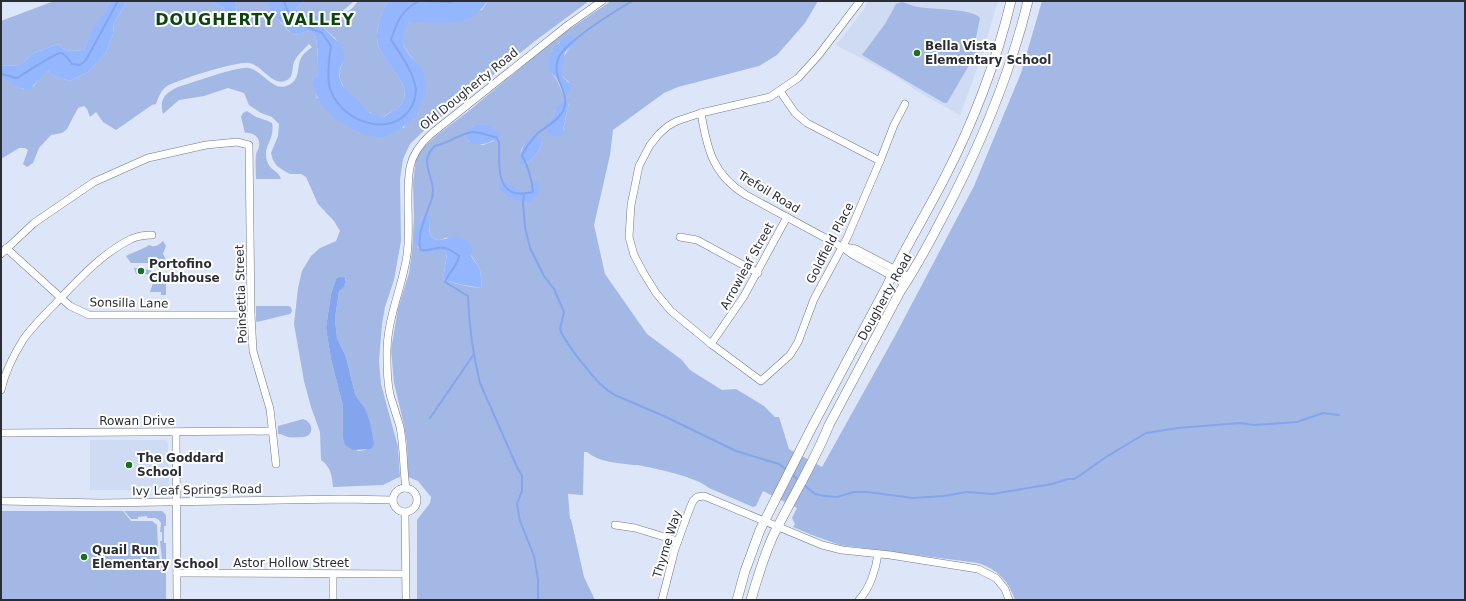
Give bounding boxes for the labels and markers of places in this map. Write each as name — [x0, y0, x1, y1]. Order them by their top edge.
place label: Bella Vista Elementary School — [925, 39, 1051, 67]
marker: Bella Vista Elementary School — [912, 48, 922, 58]
place label: Portofino Clubhouse — [149, 257, 220, 285]
marker: Portofino Clubhouse — [136, 266, 146, 276]
place label: The Goddard School — [137, 451, 224, 479]
marker: The Goddard School — [124, 460, 134, 470]
place label: Quail Run Elementary School — [92, 543, 218, 571]
marker: Quail Run Elementary School — [79, 552, 89, 562]

